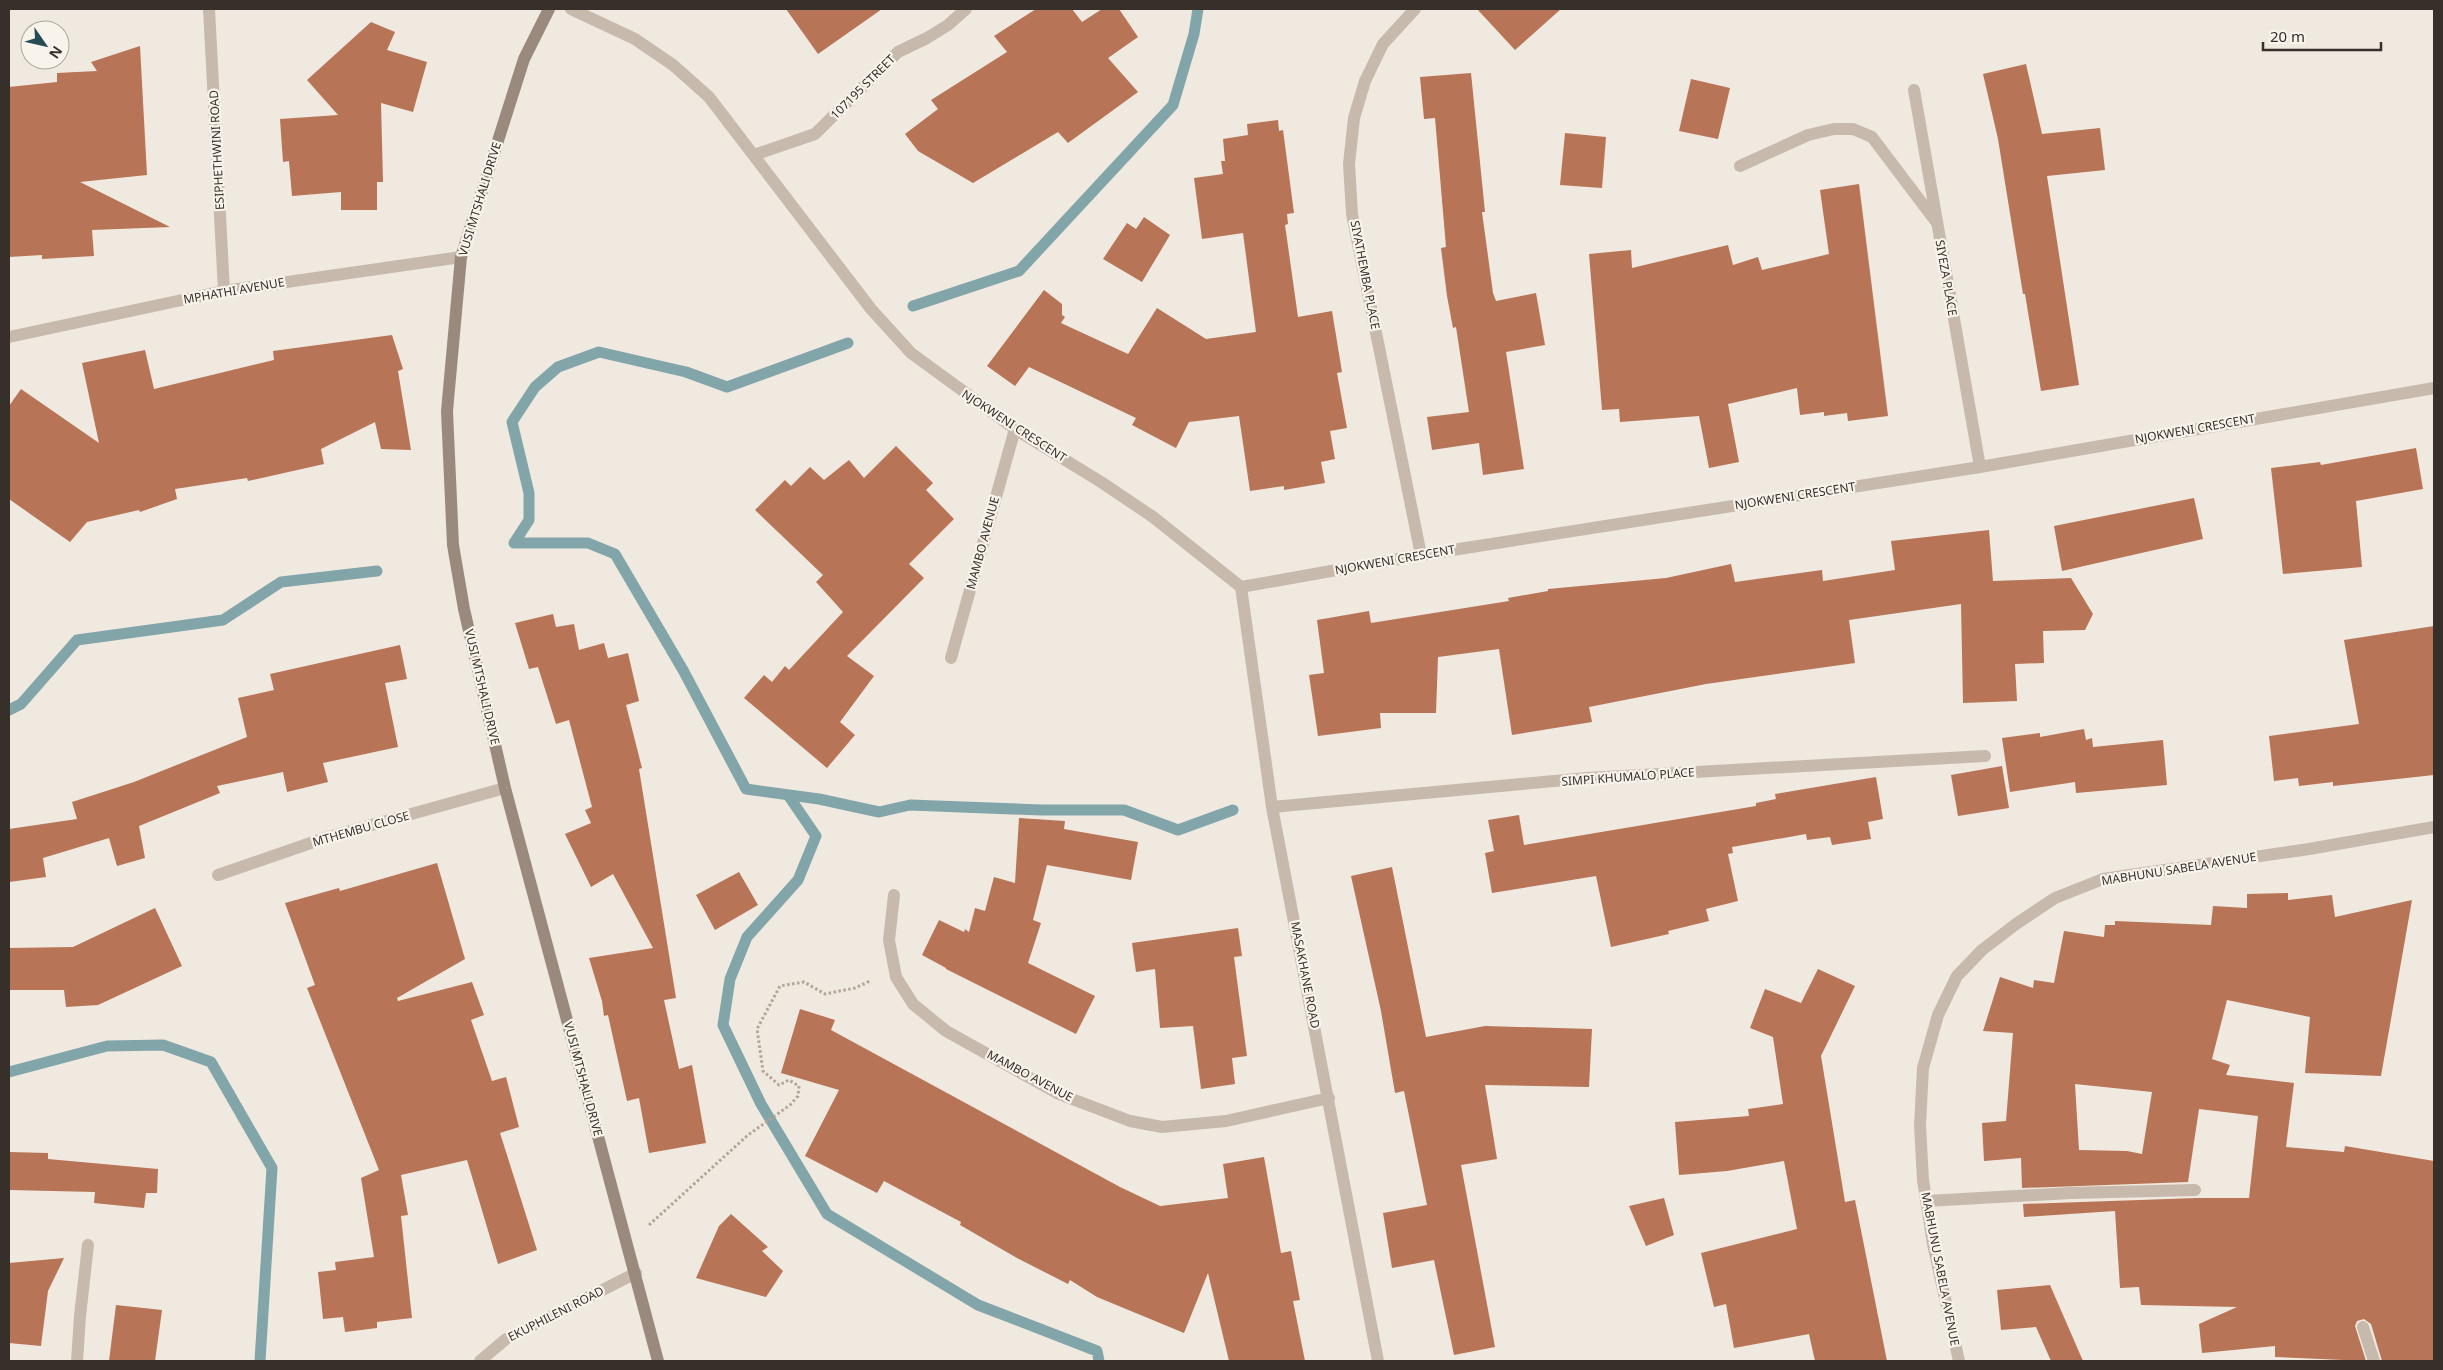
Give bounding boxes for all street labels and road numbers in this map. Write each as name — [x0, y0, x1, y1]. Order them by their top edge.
street label: 107195 STREET — [827, 50, 899, 123]
street label: ESIPHETHWINI ROAD — [205, 89, 228, 211]
street label: VUSI MTSHALI DRIVE — [454, 140, 505, 258]
street label: SIYATHEMBA PLACE — [1347, 219, 1384, 331]
street label: SIYEZA PLACE — [1931, 239, 1962, 317]
street label: MPHATHI AVENUE — [182, 273, 286, 308]
street label: NJOKWENI CRESCENT — [959, 385, 1070, 466]
street label: NJOKWENI CRESCENT — [2134, 410, 2257, 447]
street label: NJOKWENI CRESCENT — [1733, 478, 1857, 513]
street label: MAMBO AVENUE — [962, 495, 1003, 591]
street label: NJOKWENI CRESCENT — [1334, 541, 1457, 578]
street label: VUSI MTSHALI DRIVE — [461, 627, 504, 746]
street label: SIMPI KHUMALO PLACE — [1561, 763, 1695, 790]
street label: MTHEMBU CLOSE — [310, 807, 411, 850]
street label: MABHUNU SABELA AVENUE — [2100, 848, 2258, 889]
street label: MASAKHANE ROAD — [1287, 920, 1324, 1030]
street label: VUSI MTSHALI DRIVE — [560, 1020, 607, 1138]
street label: MAMBO AVENUE — [984, 1046, 1076, 1105]
street label: MABHUNU SABELA AVENUE — [1917, 1190, 1964, 1347]
street label: EKUPHILENI ROAD — [505, 1282, 607, 1345]

